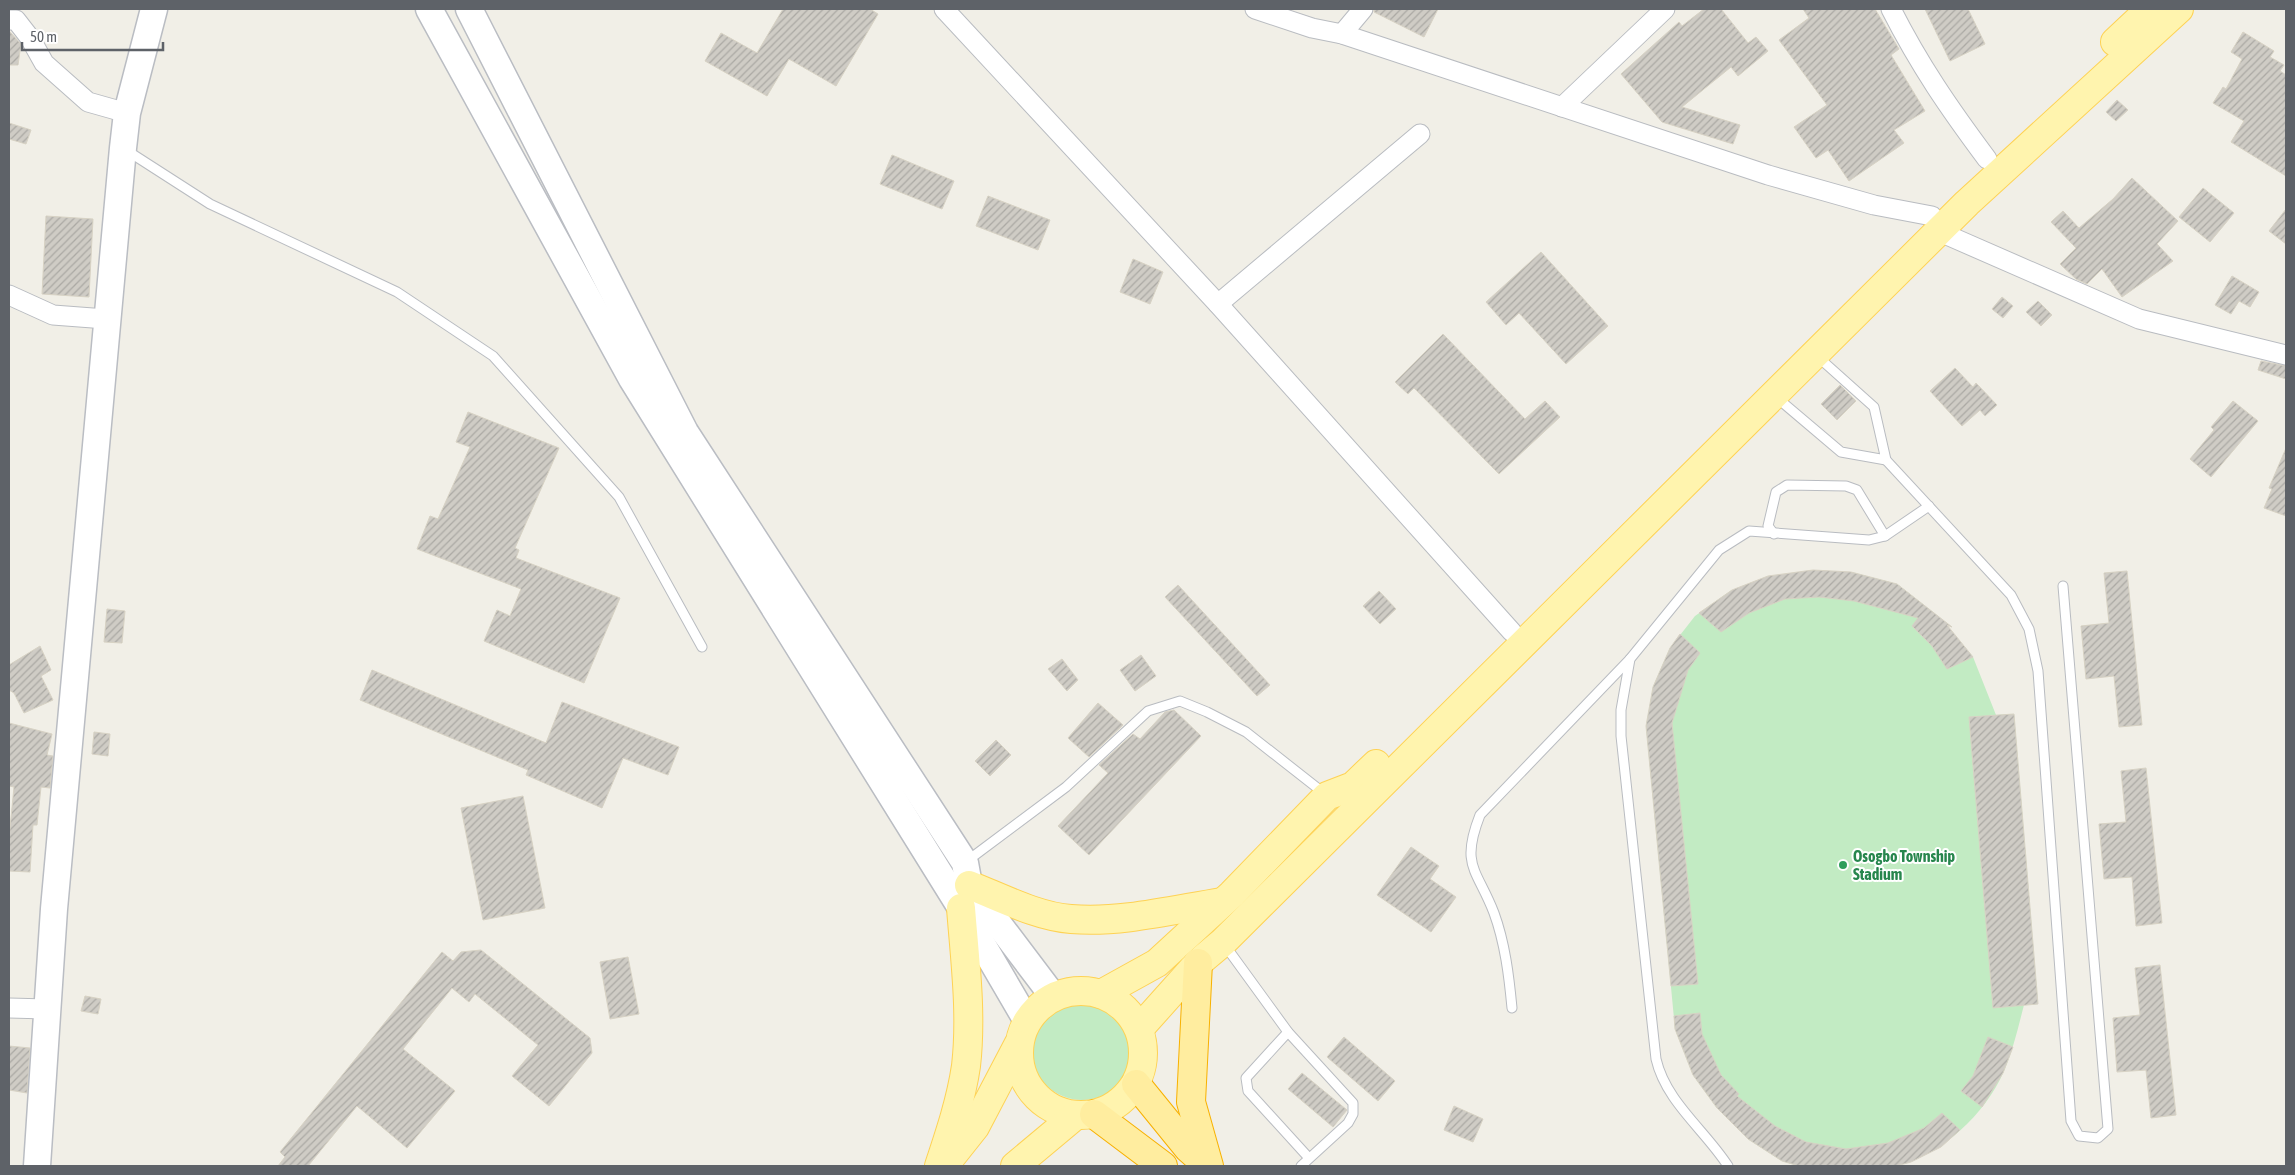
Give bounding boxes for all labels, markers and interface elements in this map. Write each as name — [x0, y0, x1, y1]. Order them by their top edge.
scale bar — [22, 20, 164, 52]
text: 50 m — [30, 28, 57, 45]
place label: Osogbo Township Stadium — [1853, 847, 1956, 883]
marker: Osogbo Township Stadium — [1837, 859, 1849, 871]

